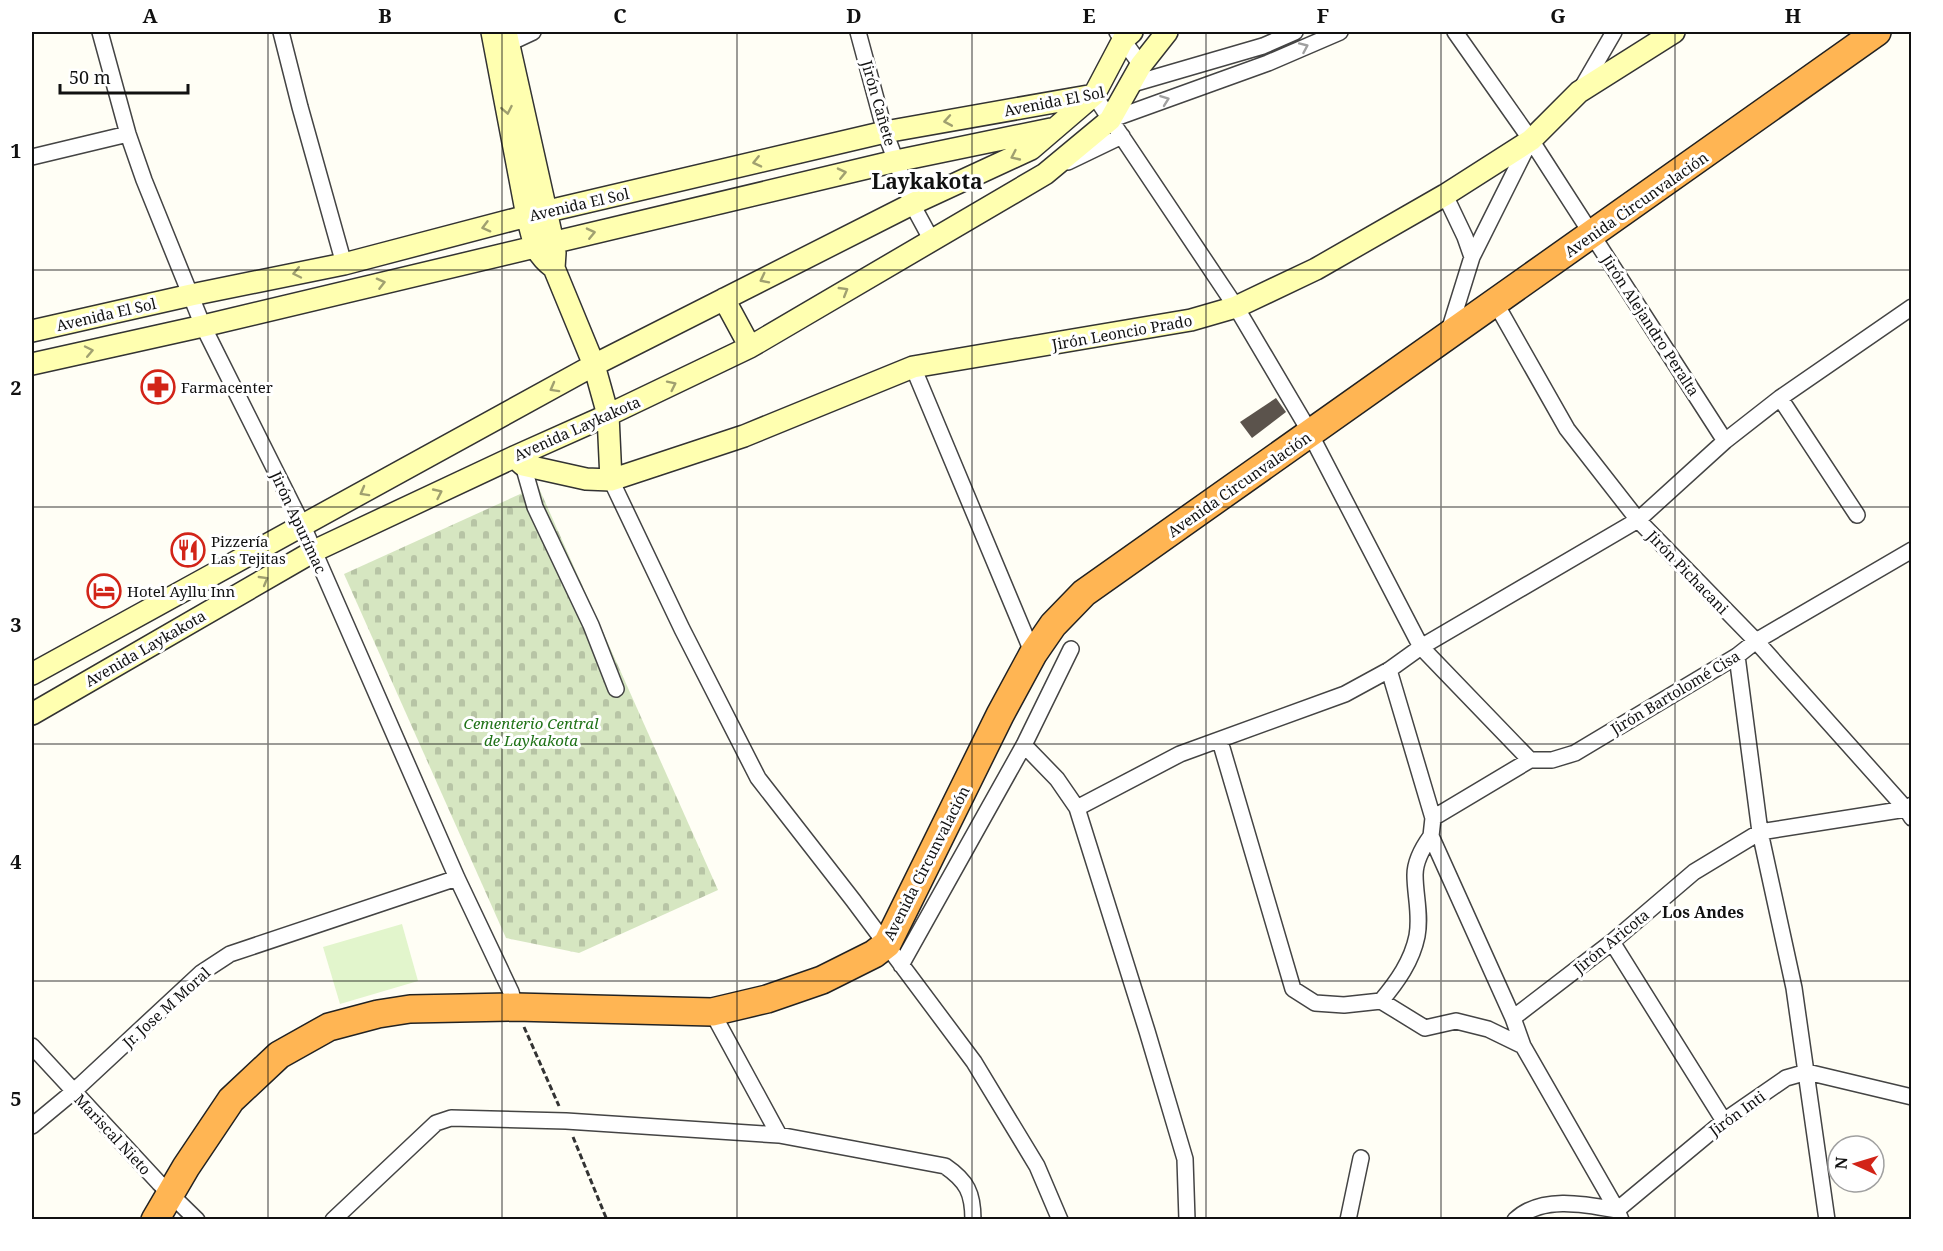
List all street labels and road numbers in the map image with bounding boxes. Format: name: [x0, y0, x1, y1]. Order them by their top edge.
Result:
street label: Jirón Cañete: [857, 57, 901, 148]
street label: Avenida El Sol: [1002, 81, 1106, 121]
street label: Avenida Circunvalación: [1560, 147, 1712, 261]
street label: Avenida El Sol: [527, 183, 631, 225]
street label: Jirón Alejandro Peralta: [1597, 250, 1704, 400]
street label: Avenida El Sol: [54, 293, 158, 335]
street label: Jirón Leoncio Prado: [1049, 310, 1194, 354]
street label: Avenida Laykakota: [511, 391, 643, 465]
street label: Avenida Circunvalación: [1163, 427, 1315, 541]
street label: Jirón Apurímac: [266, 467, 331, 576]
street label: Jirón Pichacani: [1642, 525, 1733, 618]
street label: Avenida Laykakota: [81, 605, 209, 691]
street label: Jirón Bartolomé Cisa: [1606, 645, 1743, 739]
street label: Avenida Circunvalación: [878, 782, 974, 944]
street label: Jirón Aricota: [1568, 904, 1653, 978]
street label: Jr. Jose M Moral: [117, 962, 214, 1052]
street label: Jirón Inti: [1704, 1086, 1769, 1141]
street label: Mariscal Nieto: [70, 1089, 156, 1179]

